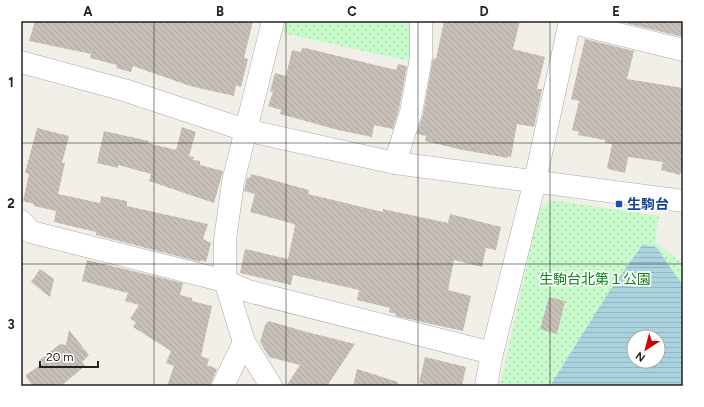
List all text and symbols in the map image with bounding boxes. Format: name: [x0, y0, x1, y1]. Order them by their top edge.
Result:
text: A: [83, 4, 93, 19]
text: B: [216, 4, 224, 19]
text: C: [347, 4, 357, 19]
text: D: [479, 4, 489, 19]
text: E: [612, 4, 620, 19]
text: 1: [8, 75, 14, 90]
text: 2: [7, 196, 15, 211]
place label: 生駒台: [627, 196, 669, 213]
marker: 生駒台: [614, 199, 624, 209]
park label: 生駒台北第１公園: [539, 271, 651, 288]
text: 3: [7, 317, 15, 332]
north arrow: [626, 329, 666, 369]
scale bar: [40, 343, 98, 369]
text: N: [633, 349, 648, 364]
text: 20 m: [46, 350, 74, 364]

